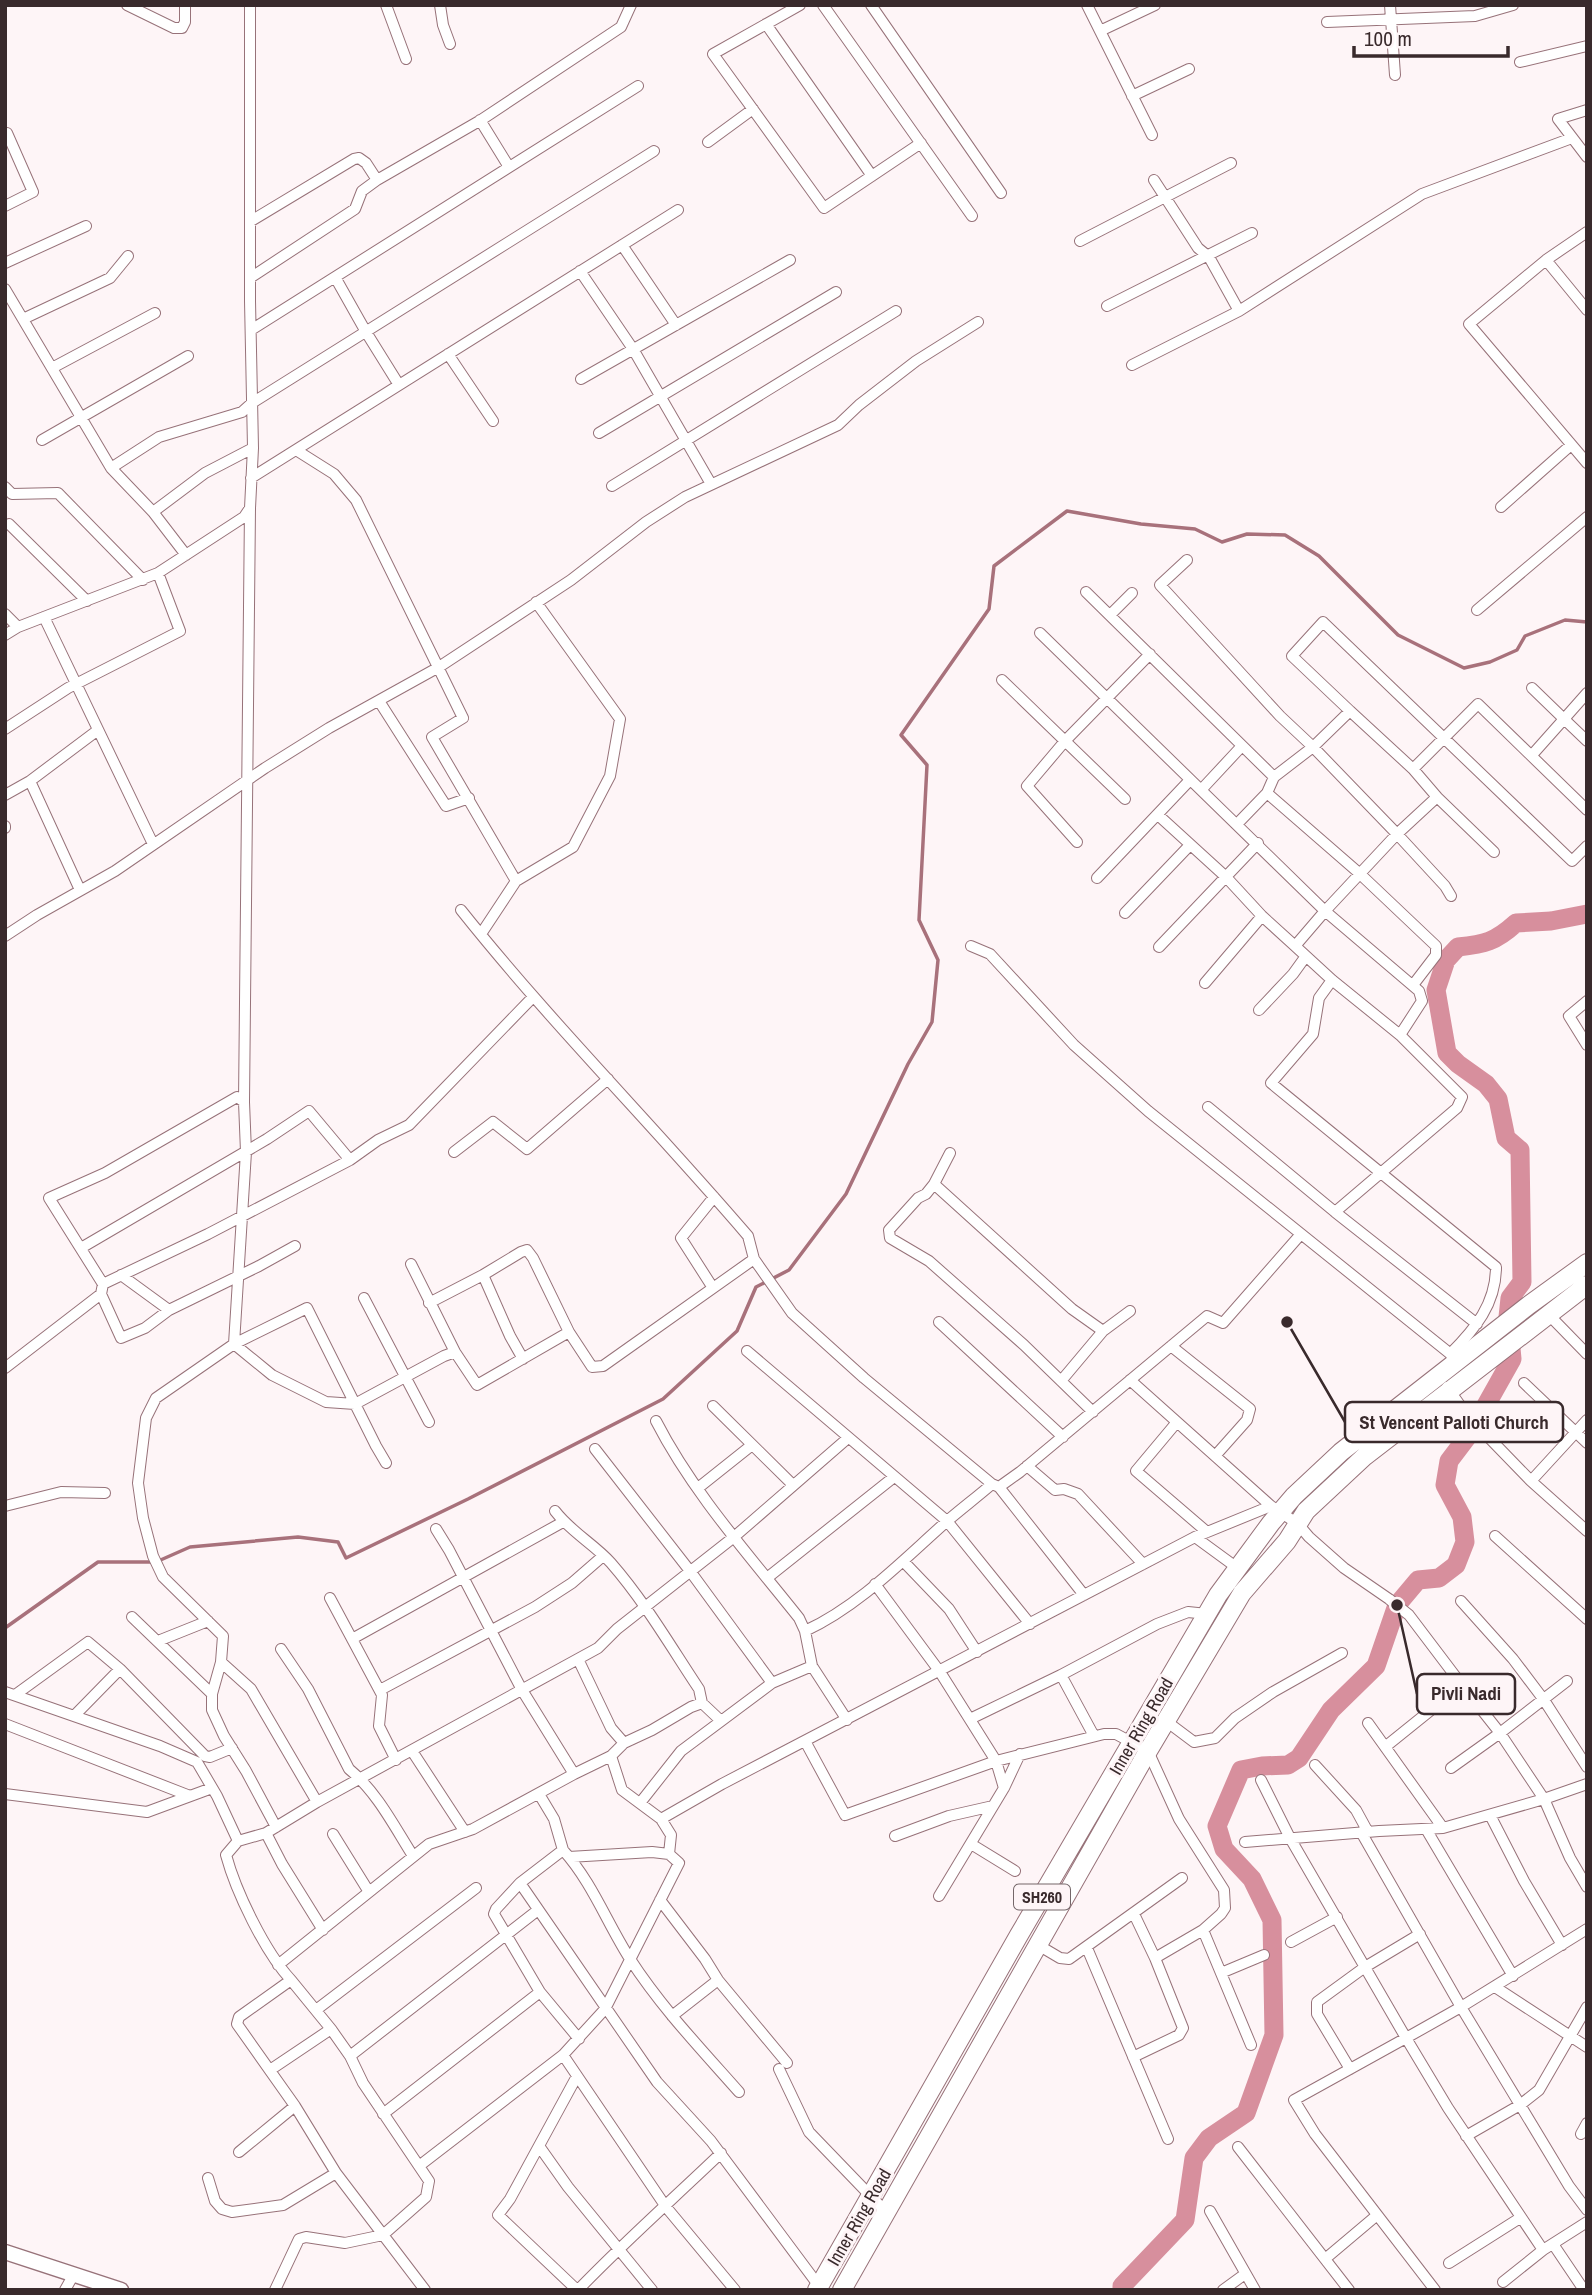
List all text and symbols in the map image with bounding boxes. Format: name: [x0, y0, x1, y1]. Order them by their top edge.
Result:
scale bar: [1354, 14, 1508, 58]
text: 100 m: [1364, 24, 1412, 53]
callout: St Vencent Palloti Church: [1345, 1402, 1563, 1442]
text: St Vencent Palloti Church: [1359, 1409, 1549, 1435]
street label: Inner Ring Road: [1103, 1673, 1179, 1779]
callout: Pivli Nadi: [1417, 1674, 1515, 1714]
text: Pivli Nadi: [1431, 1680, 1501, 1706]
road number: SH260: [1014, 1884, 1070, 1910]
street label: Inner Ring Road: [821, 2164, 897, 2270]

